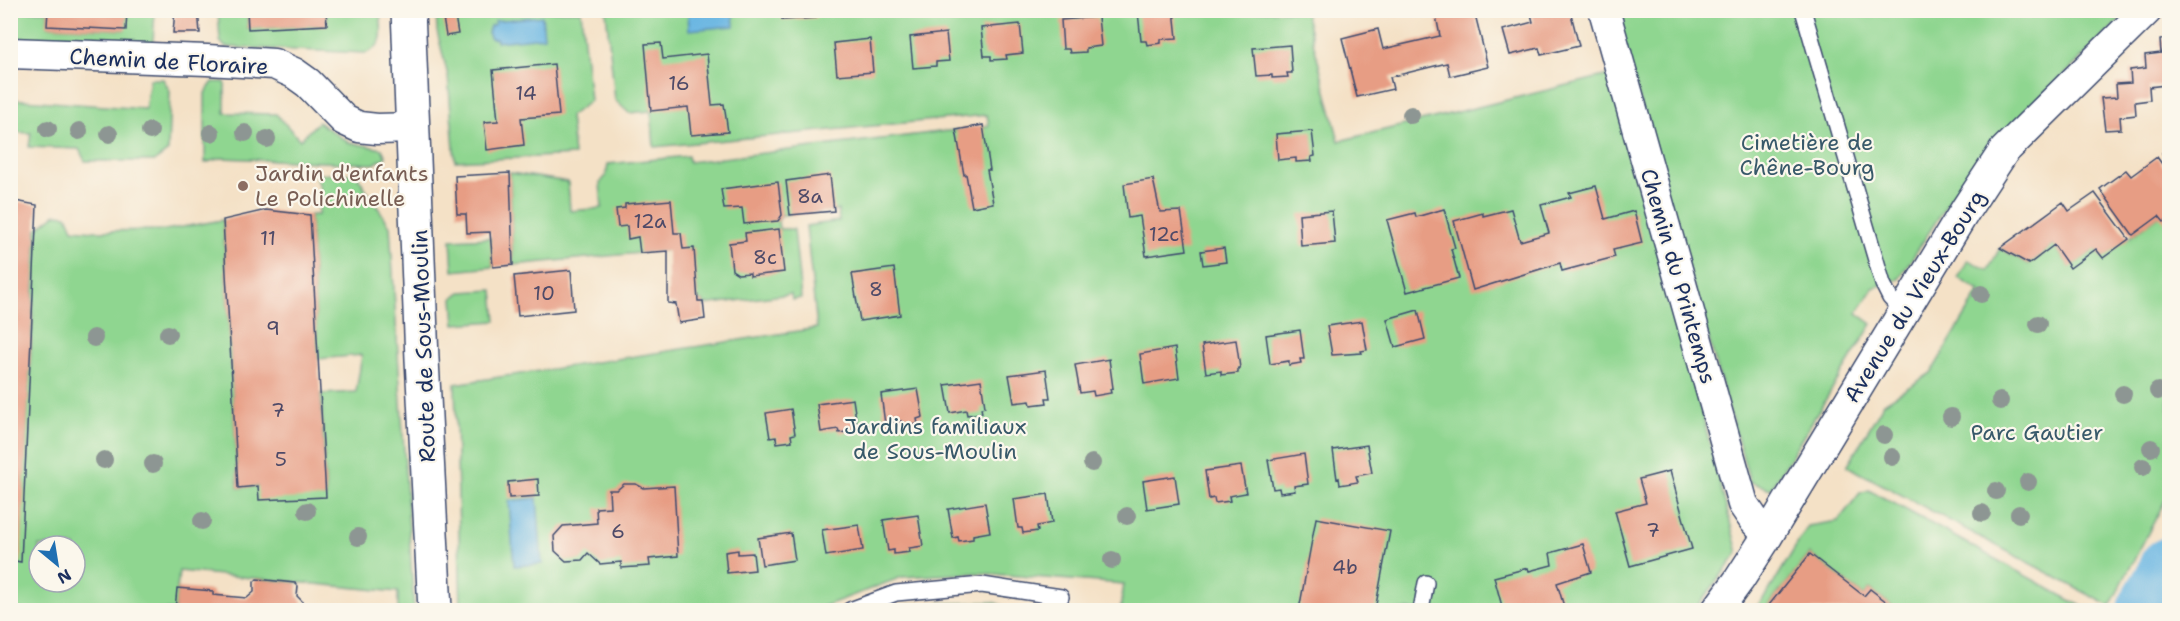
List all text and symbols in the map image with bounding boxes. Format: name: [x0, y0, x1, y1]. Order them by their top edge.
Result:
street label: Chemin de Floraire: [69, 42, 269, 81]
house number: 16: [668, 70, 690, 96]
house number: 14: [515, 80, 537, 106]
park label: Cimetière de Chêne-Bourg: [1740, 128, 1874, 182]
place label: Jardin d'enfants Le Polichinelle: [255, 159, 429, 213]
street label: Chemin du Printemps: [1634, 165, 1723, 387]
marker: Jardin d'enfants Le Polichinelle: [236, 179, 250, 193]
house number: 8a: [797, 183, 823, 209]
street label: Avenue du Vieux-Bourg: [1837, 184, 1992, 408]
house number: 12a: [633, 208, 667, 234]
house number: 12c: [1149, 221, 1179, 247]
house number: 11: [260, 225, 276, 251]
street label: Route de Sous-Moulin: [405, 229, 442, 463]
house number: 8c: [753, 244, 777, 270]
house number: 8: [869, 276, 883, 302]
house number: 10: [533, 280, 555, 306]
house number: 9: [266, 315, 280, 341]
house number: 7: [271, 397, 285, 423]
park label: Jardins familiaux de Sous-Moulin: [844, 412, 1026, 466]
park label: Parc Gautier: [1971, 418, 2103, 447]
house number: 5: [275, 446, 287, 472]
house number: 7: [1646, 517, 1660, 543]
house number: 6: [611, 518, 625, 544]
north arrow: [27, 534, 87, 594]
house number: 4b: [1332, 554, 1358, 580]
text: N: [54, 564, 75, 589]

